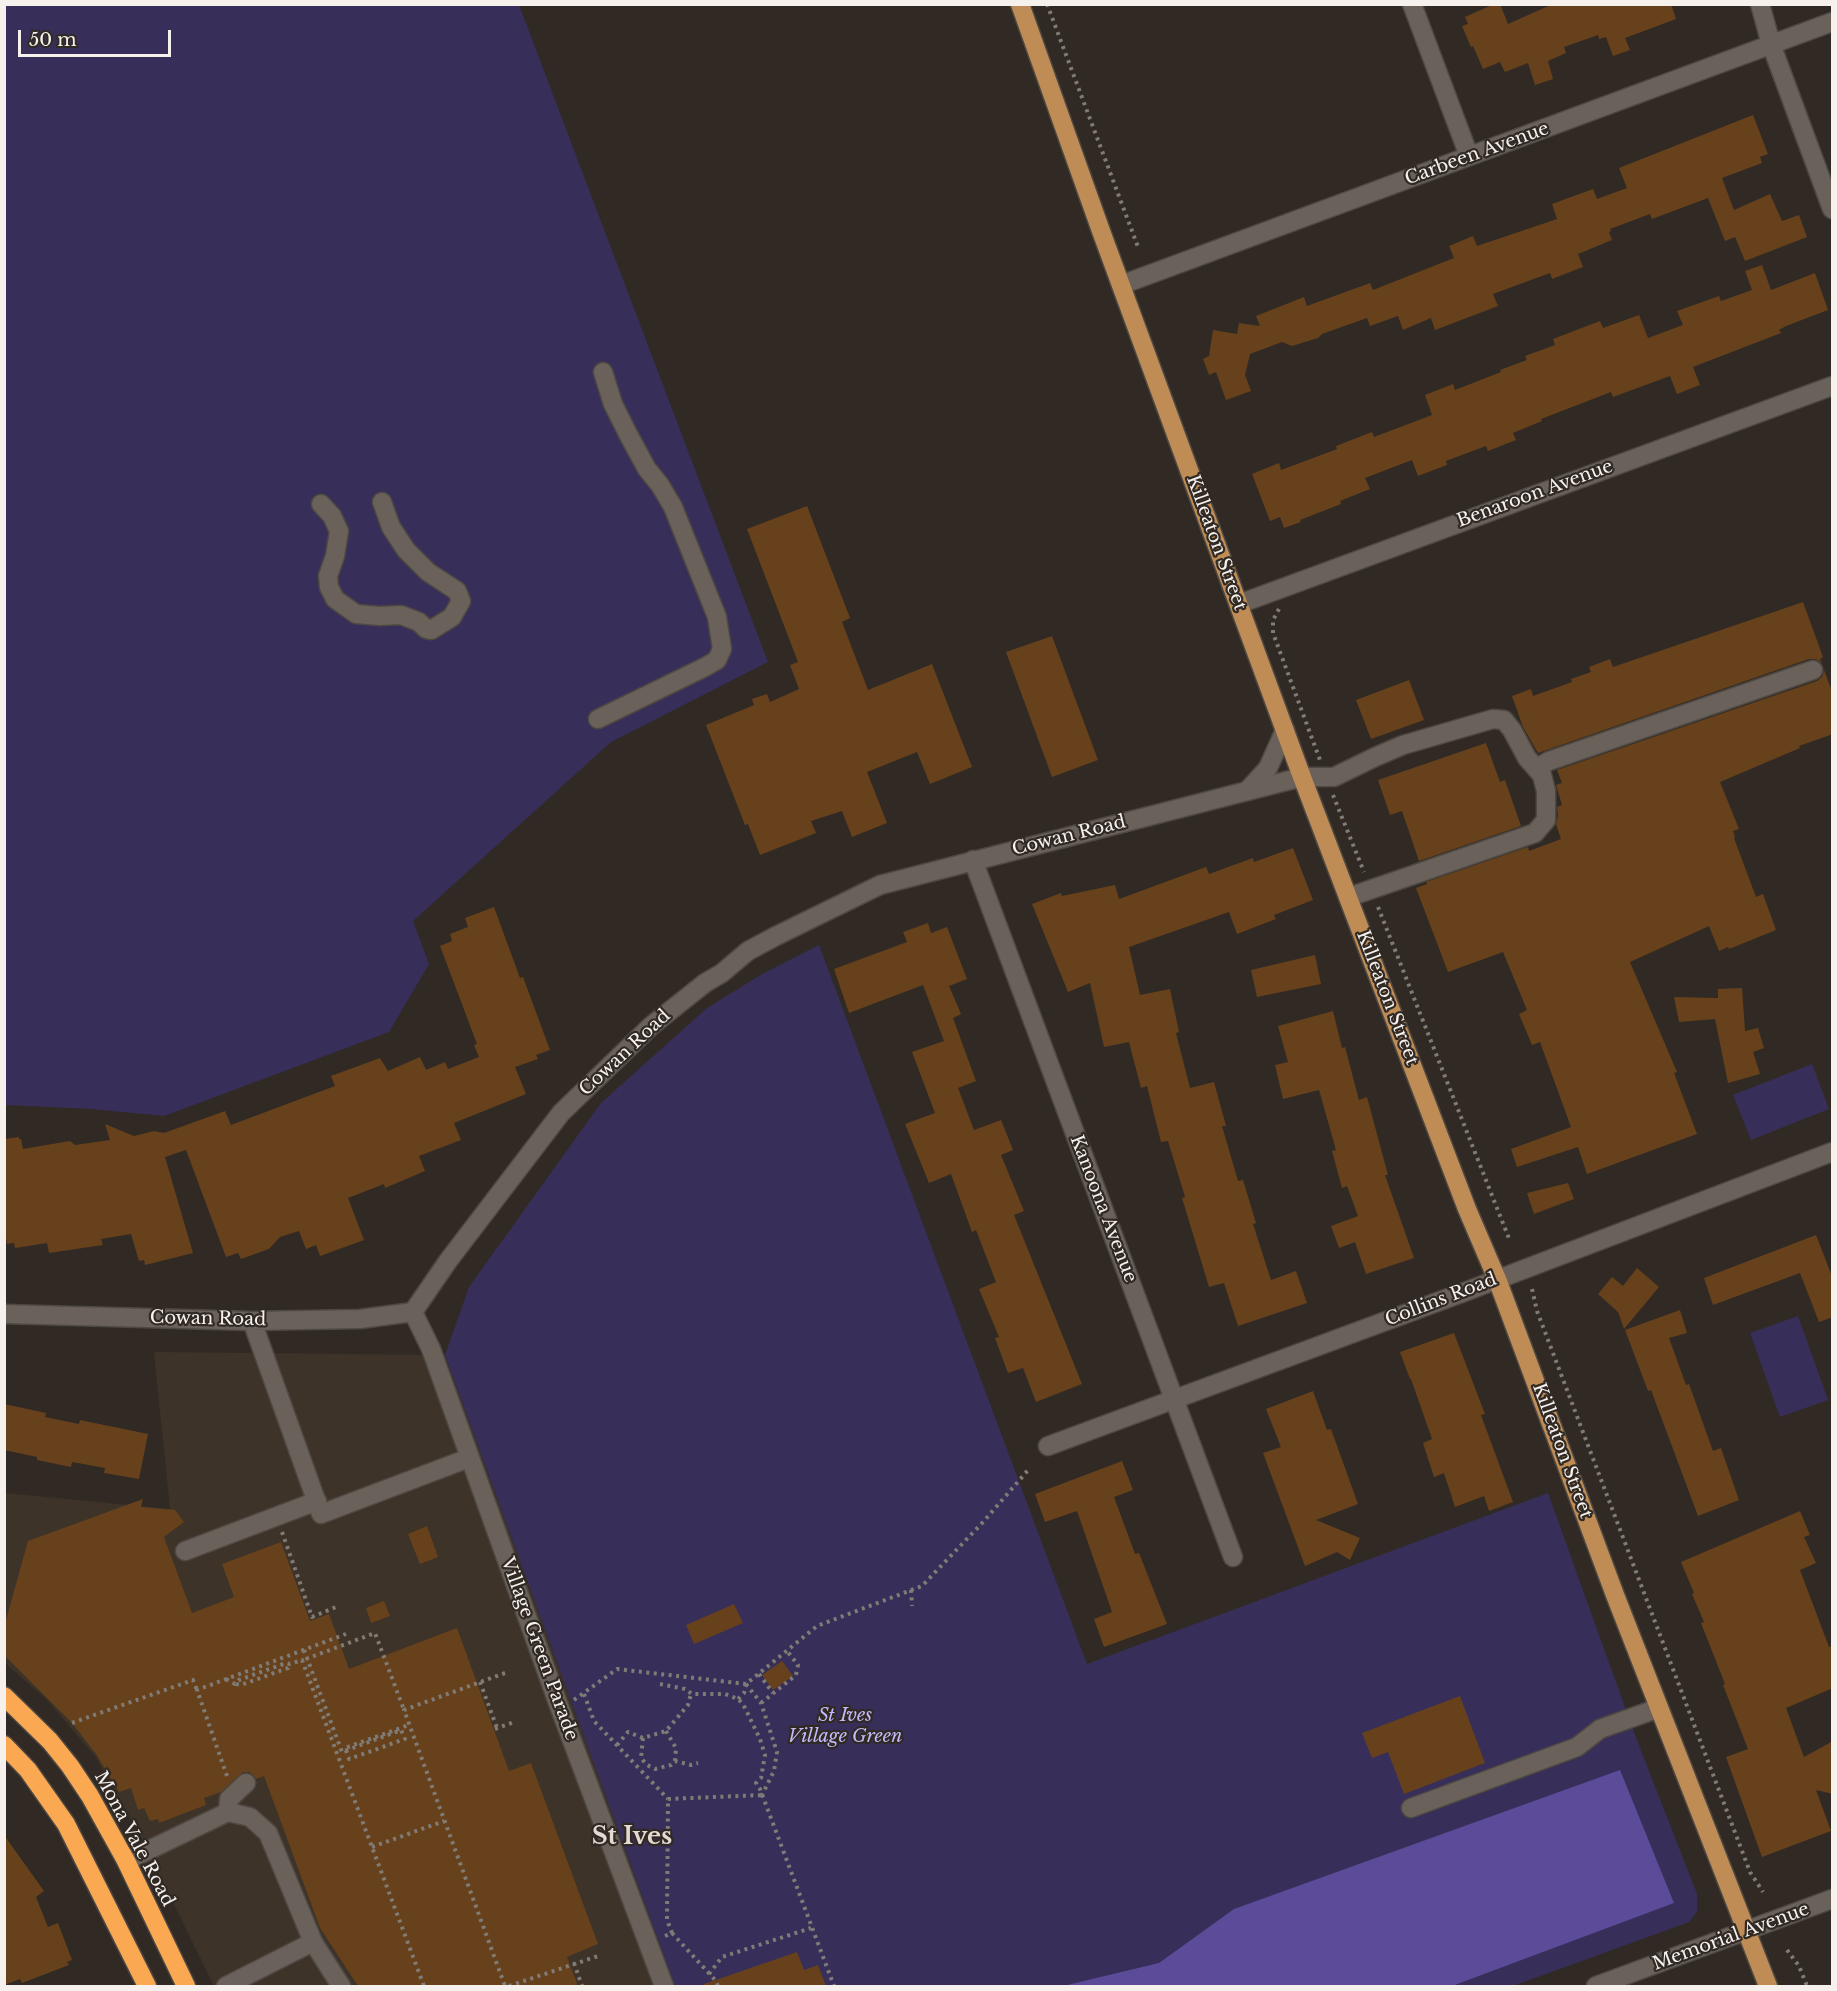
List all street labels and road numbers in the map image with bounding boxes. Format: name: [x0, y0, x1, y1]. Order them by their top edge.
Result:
street label: Carbeen Avenue: [1402, 118, 1552, 190]
street label: Benaroon Avenue: [1454, 456, 1616, 532]
street label: Killeaton Street: [1181, 472, 1251, 614]
street label: Cowan Road: [1010, 811, 1128, 861]
street label: Killeaton Street: [1351, 928, 1423, 1068]
street label: Cowan Road: [575, 1005, 675, 1101]
street label: Kanoona Avenue: [1065, 1132, 1141, 1286]
street label: Collins Road: [1382, 1269, 1500, 1331]
street label: Cowan Road: [150, 1307, 266, 1331]
street label: Killeaton Street: [1527, 1380, 1597, 1522]
street label: Village Green Parade: [496, 1554, 582, 1744]
street label: Mona Vale Road: [89, 1768, 179, 1910]
street label: Memorial Avenue: [1650, 1899, 1812, 1975]

